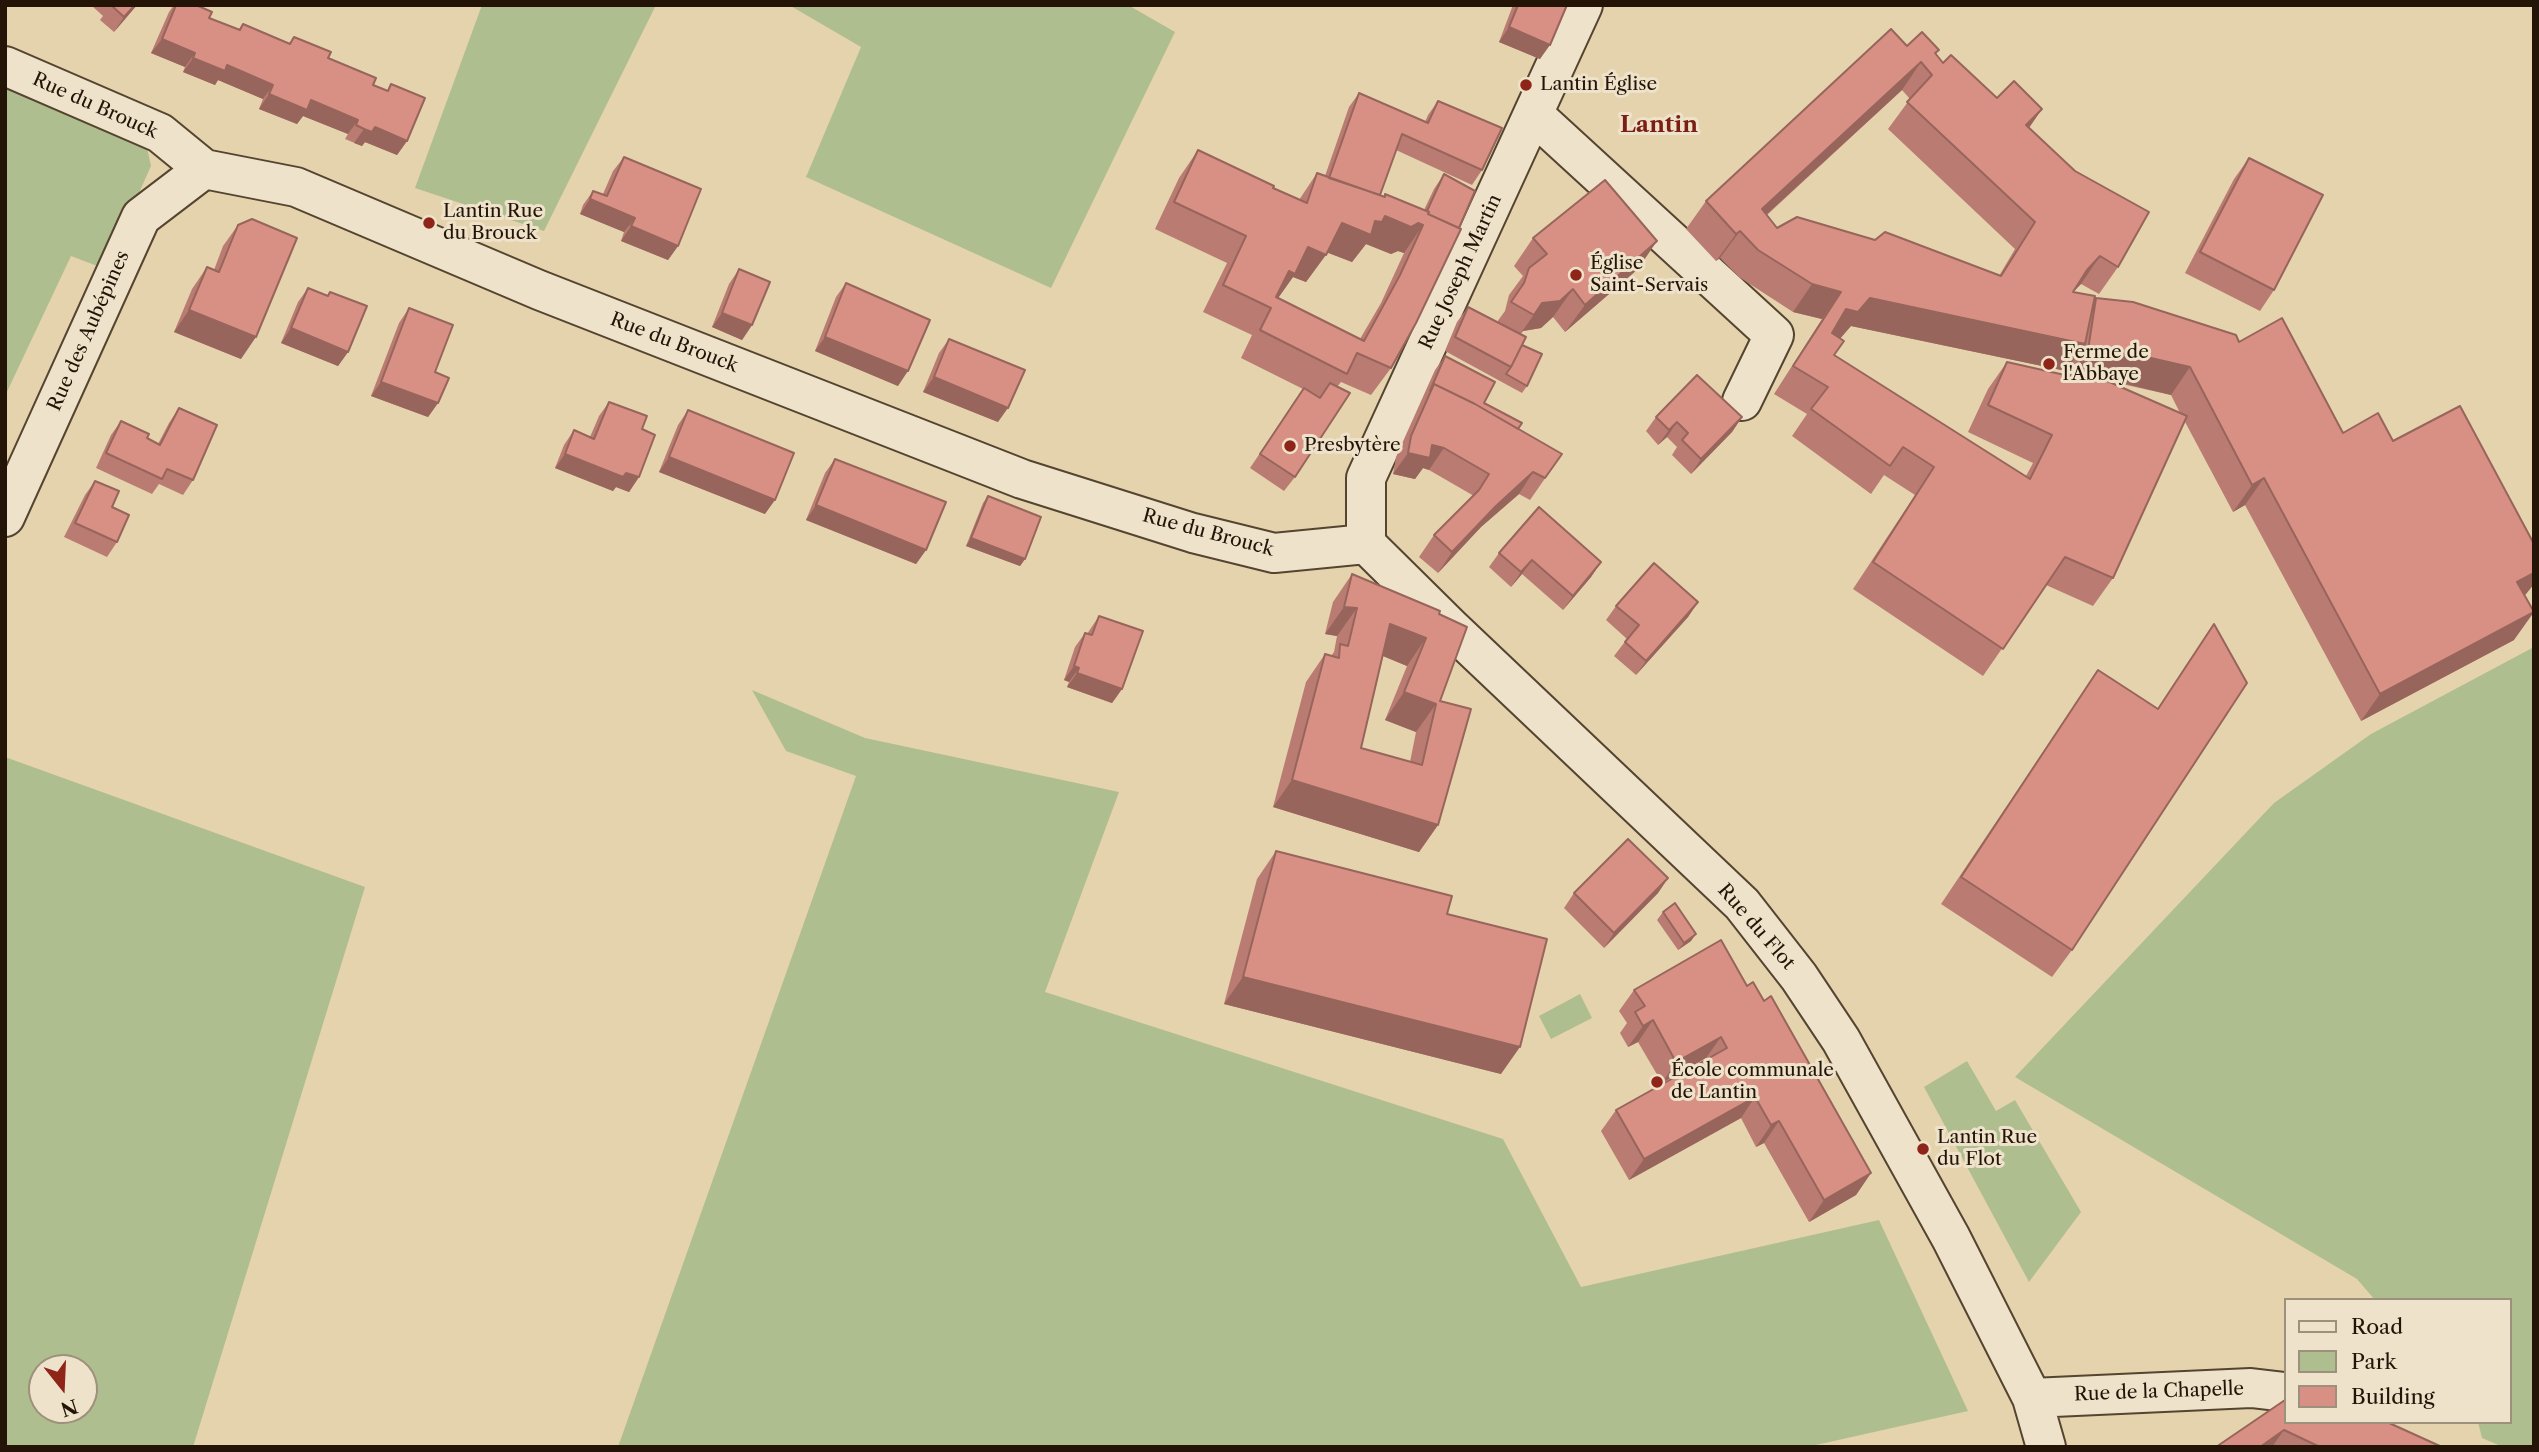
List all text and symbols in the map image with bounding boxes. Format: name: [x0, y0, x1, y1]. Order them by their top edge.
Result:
street label: Rue du Brouck: [29, 68, 161, 144]
place label: Lantin Église: [1540, 74, 1657, 96]
marker: Lantin Église: [1518, 77, 1534, 93]
district label: Lantin: [1620, 111, 1698, 139]
street label: Rue Joseph Martin: [1415, 191, 1507, 353]
place label: Lantin Rue du Brouck: [443, 201, 543, 245]
marker: Lantin Rue du Brouck: [421, 215, 437, 231]
street label: Rue des Aubépines: [43, 247, 135, 415]
place label: Église Saint-Servais: [1590, 253, 1708, 297]
marker: Église Saint-Servais: [1568, 267, 1584, 283]
street label: Rue du Brouck: [607, 308, 741, 378]
place label: Ferme de l'Abbaye: [2063, 342, 2149, 386]
marker: Ferme de l'Abbaye: [2041, 356, 2057, 372]
place label: Presbytère: [1304, 435, 1401, 457]
marker: Presbytère: [1282, 438, 1298, 454]
street label: Rue du Brouck: [1140, 505, 1276, 561]
street label: Rue du Flot: [1713, 880, 1799, 974]
place label: École communale de Lantin: [1671, 1060, 1834, 1104]
marker: École communale de Lantin: [1649, 1074, 1665, 1090]
place label: Lantin Rue du Flot: [1937, 1127, 2037, 1171]
marker: Lantin Rue du Flot: [1915, 1141, 1931, 1157]
legend: [2284, 1298, 2511, 1424]
text: Road: [2351, 1314, 2403, 1339]
text: Park: [2351, 1349, 2397, 1374]
north arrow: [28, 1354, 98, 1424]
street label: Rue de la Chapelle: [2074, 1378, 2244, 1406]
text: Building: [2351, 1384, 2435, 1409]
text: N: [58, 1394, 80, 1421]

